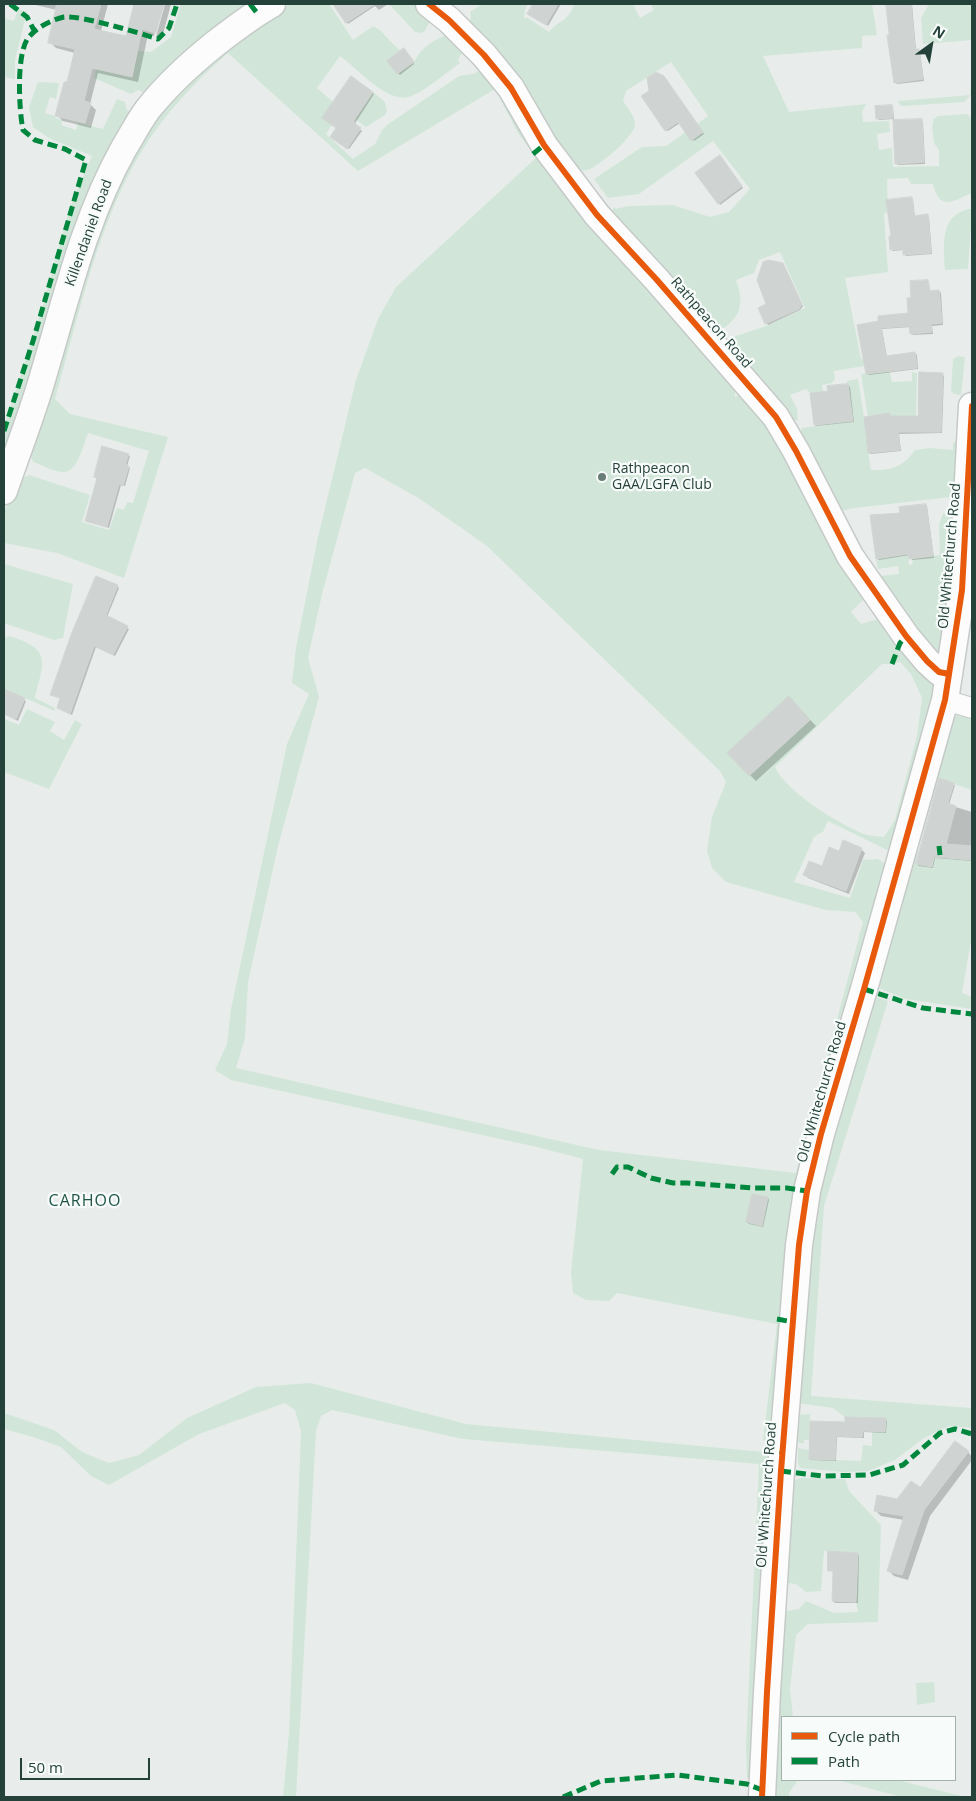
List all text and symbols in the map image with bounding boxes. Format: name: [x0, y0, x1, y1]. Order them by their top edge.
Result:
north arrow: [906, 20, 956, 70]
text: N: [929, 21, 949, 43]
street label: Killendaniel Road: [62, 177, 116, 289]
street label: Rathpeacon Road: [667, 274, 755, 372]
place label: Rathpeacon GAA/LGFA Club: [612, 461, 712, 494]
marker: Rathpeacon GAA/LGFA Club: [596, 471, 608, 483]
street label: Old Whitechurch Road: [935, 482, 965, 630]
street label: Old Whitechurch Road: [794, 1019, 850, 1165]
district label: CARHOO: [48, 1191, 122, 1211]
street label: Old Whitechurch Road: [754, 1421, 780, 1569]
legend: [781, 1716, 956, 1781]
text: Cycle path: [828, 1726, 900, 1746]
scale bar: [22, 1748, 152, 1780]
text: Path: [828, 1751, 860, 1771]
text: 50 m: [28, 1757, 63, 1777]

